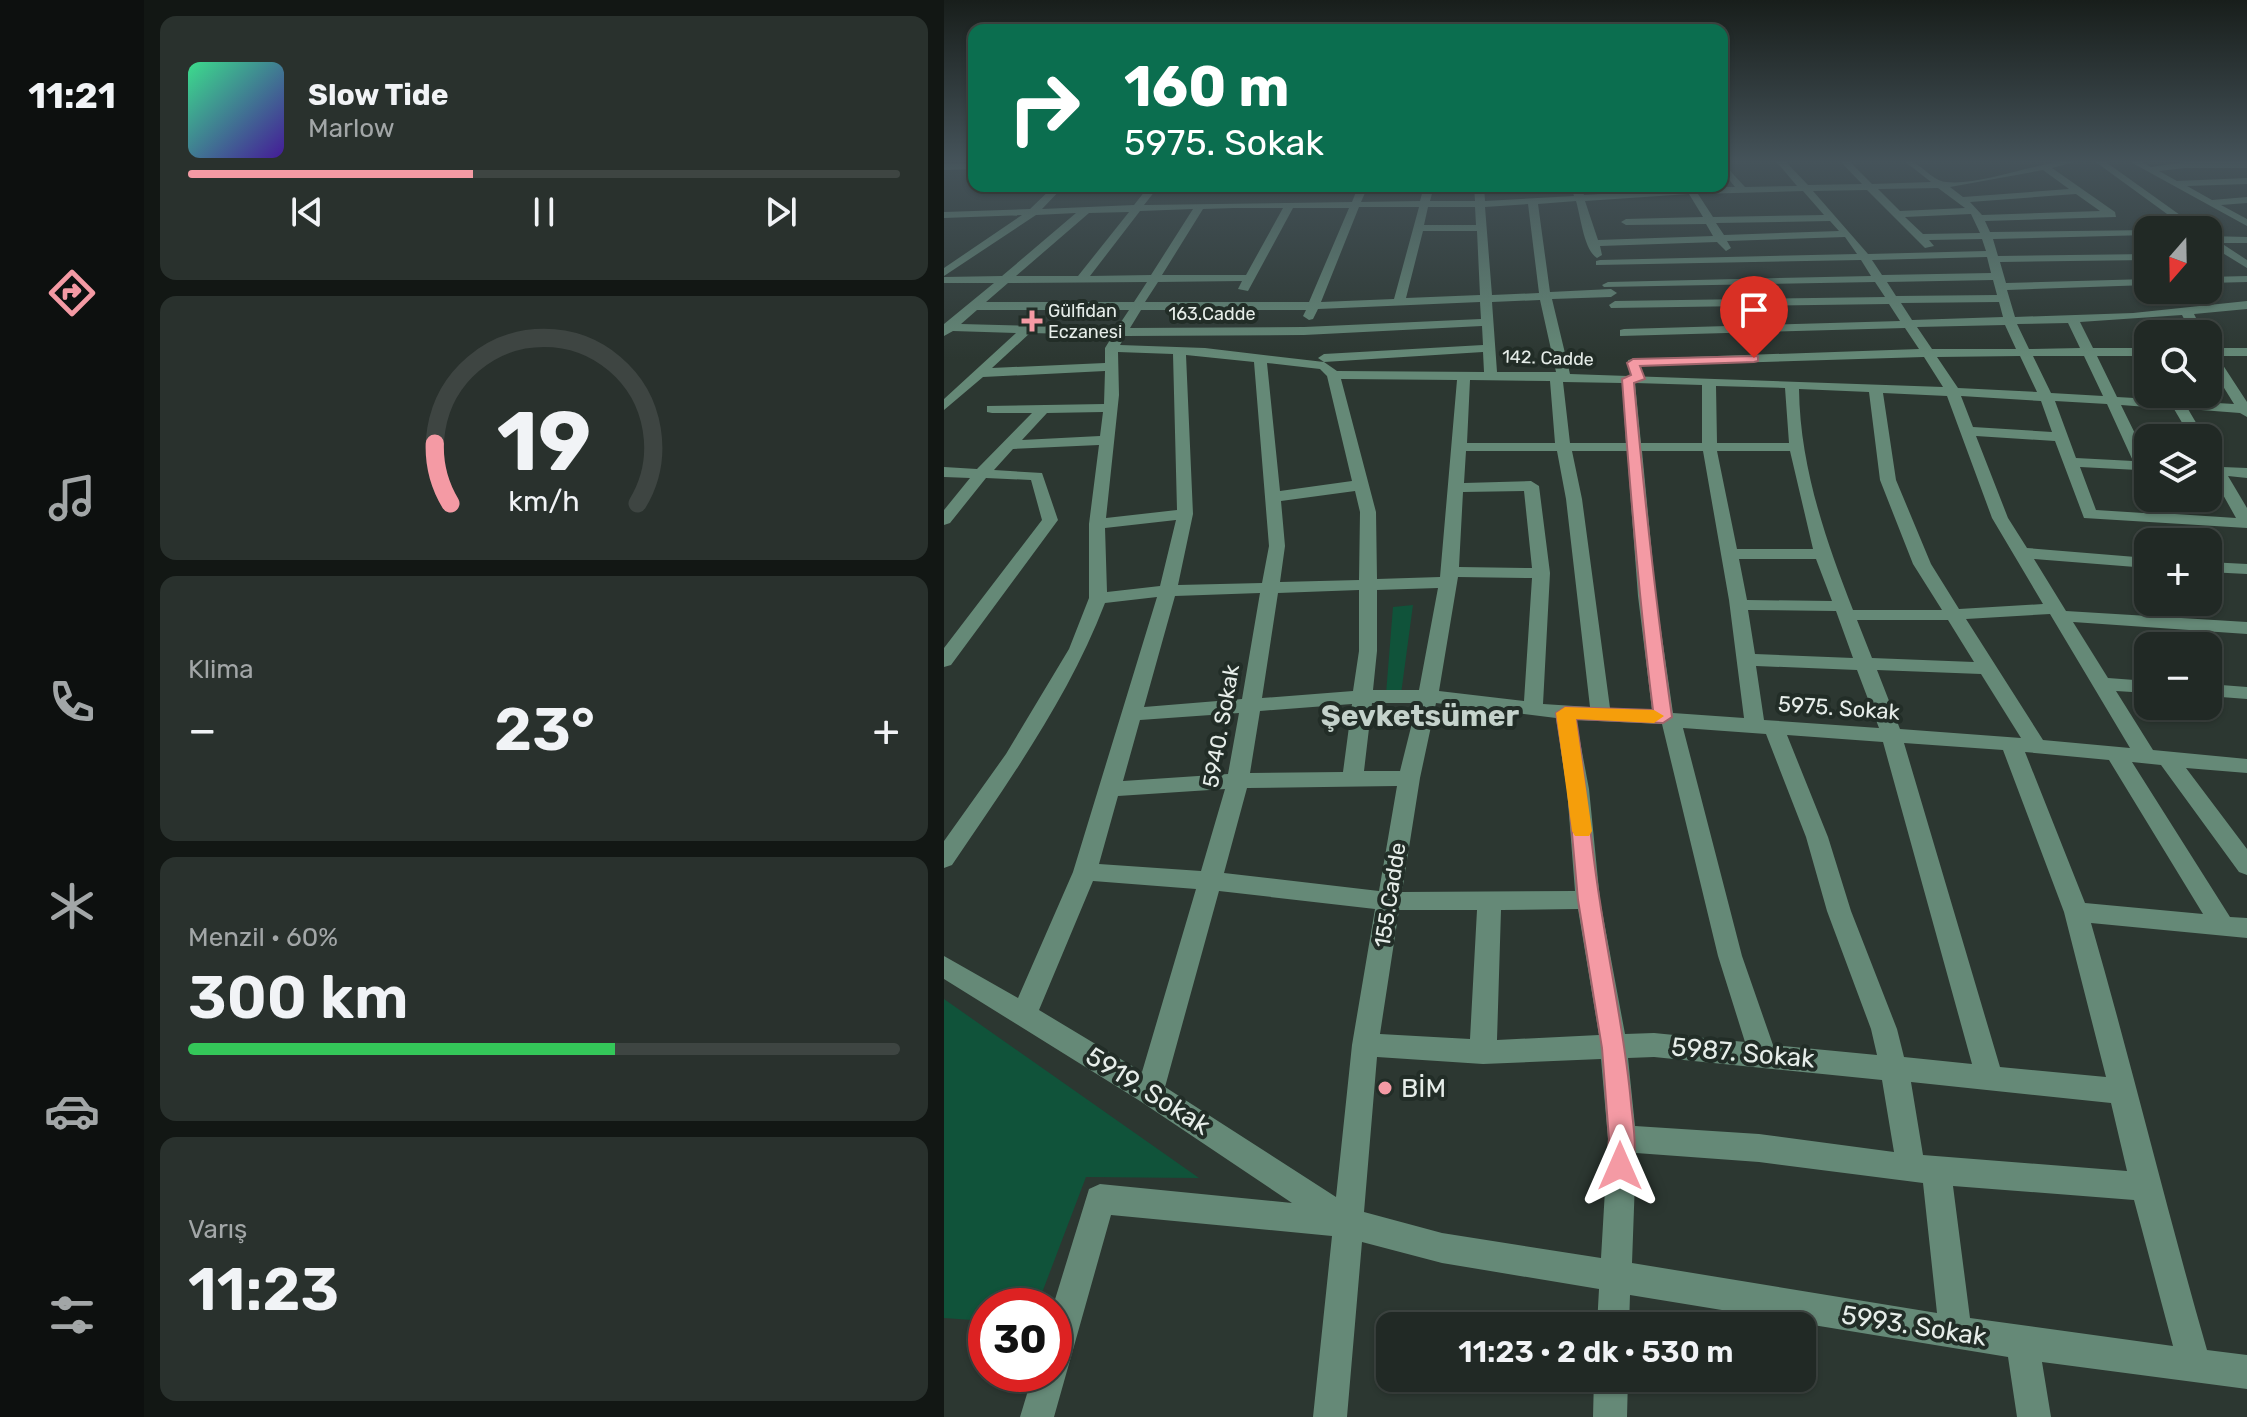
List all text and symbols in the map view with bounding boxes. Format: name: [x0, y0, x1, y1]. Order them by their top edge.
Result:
text: 160 m: [1124, 54, 1290, 120]
icon: right: [992, 56, 1096, 160]
text: 11:21: [28, 74, 116, 117]
text: Slow Tide: [308, 77, 448, 113]
text: Marlow: [308, 113, 395, 144]
text: 5975. Sokak: [1124, 121, 1324, 164]
icon: previous: [285, 190, 329, 234]
icon: pause: [522, 190, 566, 234]
icon: next: [759, 190, 803, 234]
north arrow: [2134, 216, 2222, 304]
map controls: [2134, 216, 2222, 720]
icon: directions: [44, 265, 100, 321]
pin: [1720, 276, 1788, 358]
icon: arrive: [1732, 288, 1776, 332]
place label: Gülfidan Eczanesi: [1048, 300, 1122, 343]
street label: 163.Cadde: [1168, 303, 1256, 325]
marker: Gülfidan Eczanesi: [1023, 312, 1041, 330]
button: search: [2134, 320, 2222, 408]
street label: 142. Cadde: [1502, 345, 1594, 371]
text: 19: [497, 392, 591, 491]
button: layers: [2134, 424, 2222, 512]
icon: music: [44, 470, 100, 526]
text: km/h: [508, 484, 580, 518]
button: +: [2134, 528, 2222, 616]
button: −: [2134, 632, 2222, 720]
text: Klima: [188, 654, 254, 685]
street label: 5940. Sokak: [1197, 661, 1245, 790]
icon: phone: [44, 674, 100, 730]
street label: 5975. Sokak: [1777, 690, 1902, 726]
text: 23°: [494, 694, 595, 765]
district label: Şevketsümer: [1321, 698, 1520, 734]
text: −: [188, 704, 217, 756]
text: +: [873, 704, 900, 756]
street label: 155.Cadde: [1368, 841, 1412, 949]
icon: climate: [44, 878, 100, 934]
text: Menzil · 60%: [188, 922, 338, 953]
text: 300 km: [188, 962, 409, 1033]
street label: 5987. Sokak: [1670, 1031, 1817, 1075]
street label: 5919. Sokak: [1080, 1041, 1216, 1142]
place label: BİM: [1401, 1073, 1446, 1104]
marker: BİM: [1376, 1079, 1394, 1097]
icon: car: [44, 1083, 100, 1139]
position arrow: [1578, 1124, 1662, 1208]
text: Varış: [188, 1214, 247, 1245]
text: 11:23: [188, 1254, 339, 1325]
icon: filters: [44, 1287, 100, 1343]
speed limit sign: 30: [968, 1288, 1072, 1392]
street label: 5993. Sokak: [1839, 1299, 1989, 1353]
text: 11:23 · 2 dk · 530 m: [1458, 1334, 1734, 1370]

